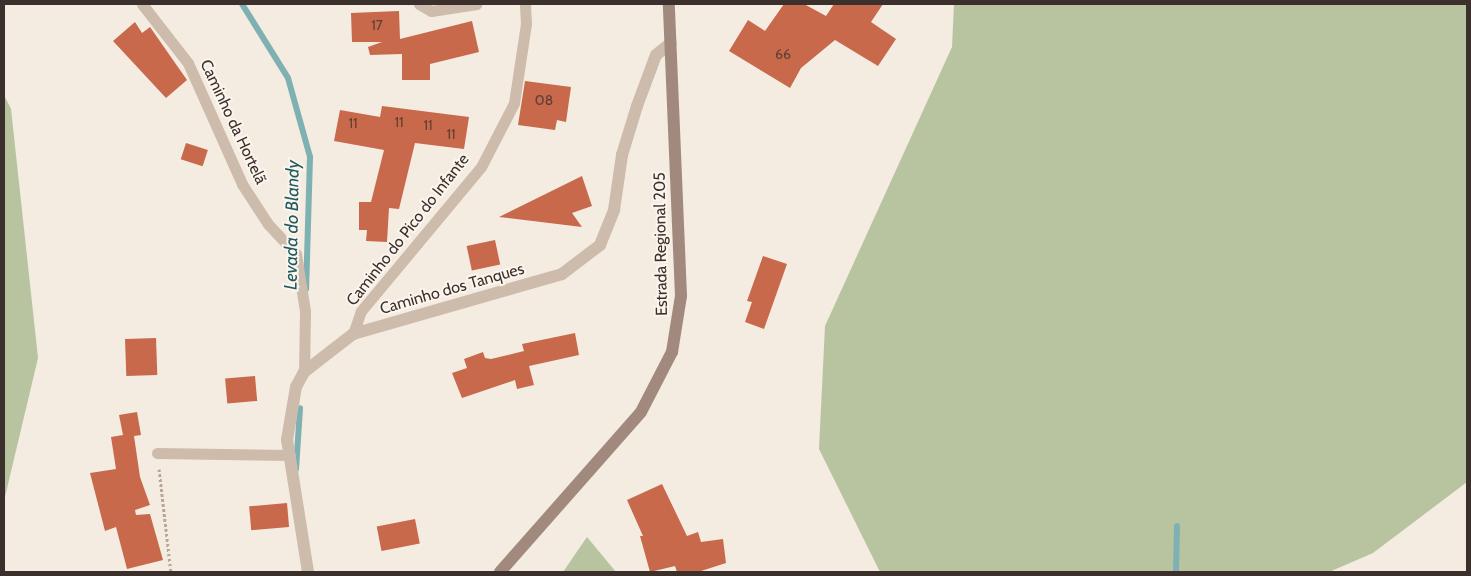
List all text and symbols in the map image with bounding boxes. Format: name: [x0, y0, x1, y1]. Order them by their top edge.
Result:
house number: 17: [371, 17, 383, 33]
house number: 66: [775, 46, 791, 62]
street label: Caminho da Hortelã: [196, 57, 270, 187]
house number: 08: [535, 92, 553, 108]
house number: 11: [394, 114, 404, 130]
house number: 11: [348, 115, 358, 131]
house number: 11: [423, 117, 433, 133]
house number: 11: [446, 126, 456, 142]
street label: Caminho do Pico do Infante: [343, 150, 473, 310]
water label: Levada do Blandy: [280, 160, 304, 290]
street label: Estrada Regional 205: [650, 172, 672, 316]
street label: Caminho dos Tanques: [378, 259, 526, 319]

